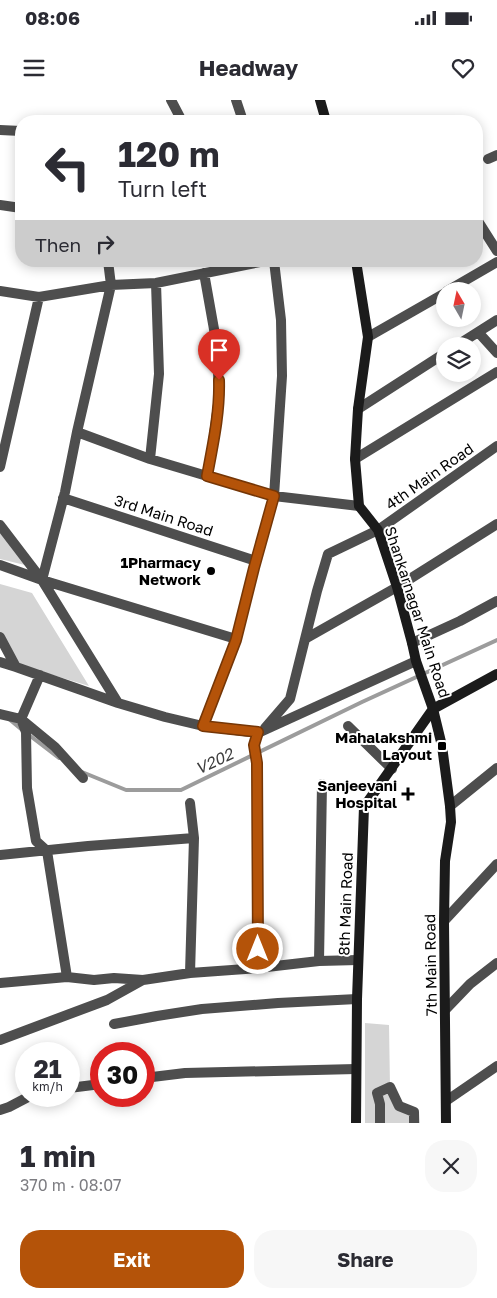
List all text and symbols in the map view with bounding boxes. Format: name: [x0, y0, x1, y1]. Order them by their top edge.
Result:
text: 08:06: [25, 6, 80, 29]
icon: menu: [20, 54, 48, 82]
text: Headway: [199, 54, 298, 81]
icon: heart: [449, 54, 477, 82]
text: 120 m: [118, 133, 220, 175]
icon: left: [35, 135, 100, 200]
text: Turn left: [118, 175, 207, 202]
icon: right: [91, 230, 119, 258]
text: Then: [35, 233, 81, 256]
north arrow: [436, 282, 481, 328]
map controls: [436, 282, 481, 382]
pin: [198, 329, 240, 380]
icon: arrive: [205, 336, 233, 364]
button: layers: [436, 337, 481, 382]
street label: 4th Main Road: [382, 439, 476, 513]
street label: 3rd Main Road: [112, 491, 216, 539]
street label: Shankarnagar Main Road: [382, 524, 454, 700]
place label: 1Pharmacy Network: [120, 553, 201, 588]
marker: 1Pharmacy Network: [205, 565, 217, 577]
place label: Mahalakshmi Layout: [335, 728, 432, 763]
marker: Mahalakshmi Layout: [436, 740, 448, 752]
water label: V202: [192, 743, 238, 778]
place label: Sanjeevani Hospital: [317, 776, 397, 811]
marker: Sanjeevani Hospital: [401, 787, 415, 801]
street label: 8th Main Road: [334, 852, 356, 956]
street label: 7th Main Road: [420, 914, 440, 1016]
position arrow: [231, 922, 283, 974]
speed limit sign: 30: [90, 1042, 155, 1107]
text: 21: [33, 1053, 62, 1084]
text: km/h: [32, 1079, 63, 1094]
text: 1 min: [20, 1138, 96, 1174]
button: close: [425, 1140, 477, 1192]
text: 370 m · 08:07: [20, 1175, 122, 1195]
button: Exit: [20, 1230, 244, 1288]
button: Share: [254, 1230, 477, 1288]

